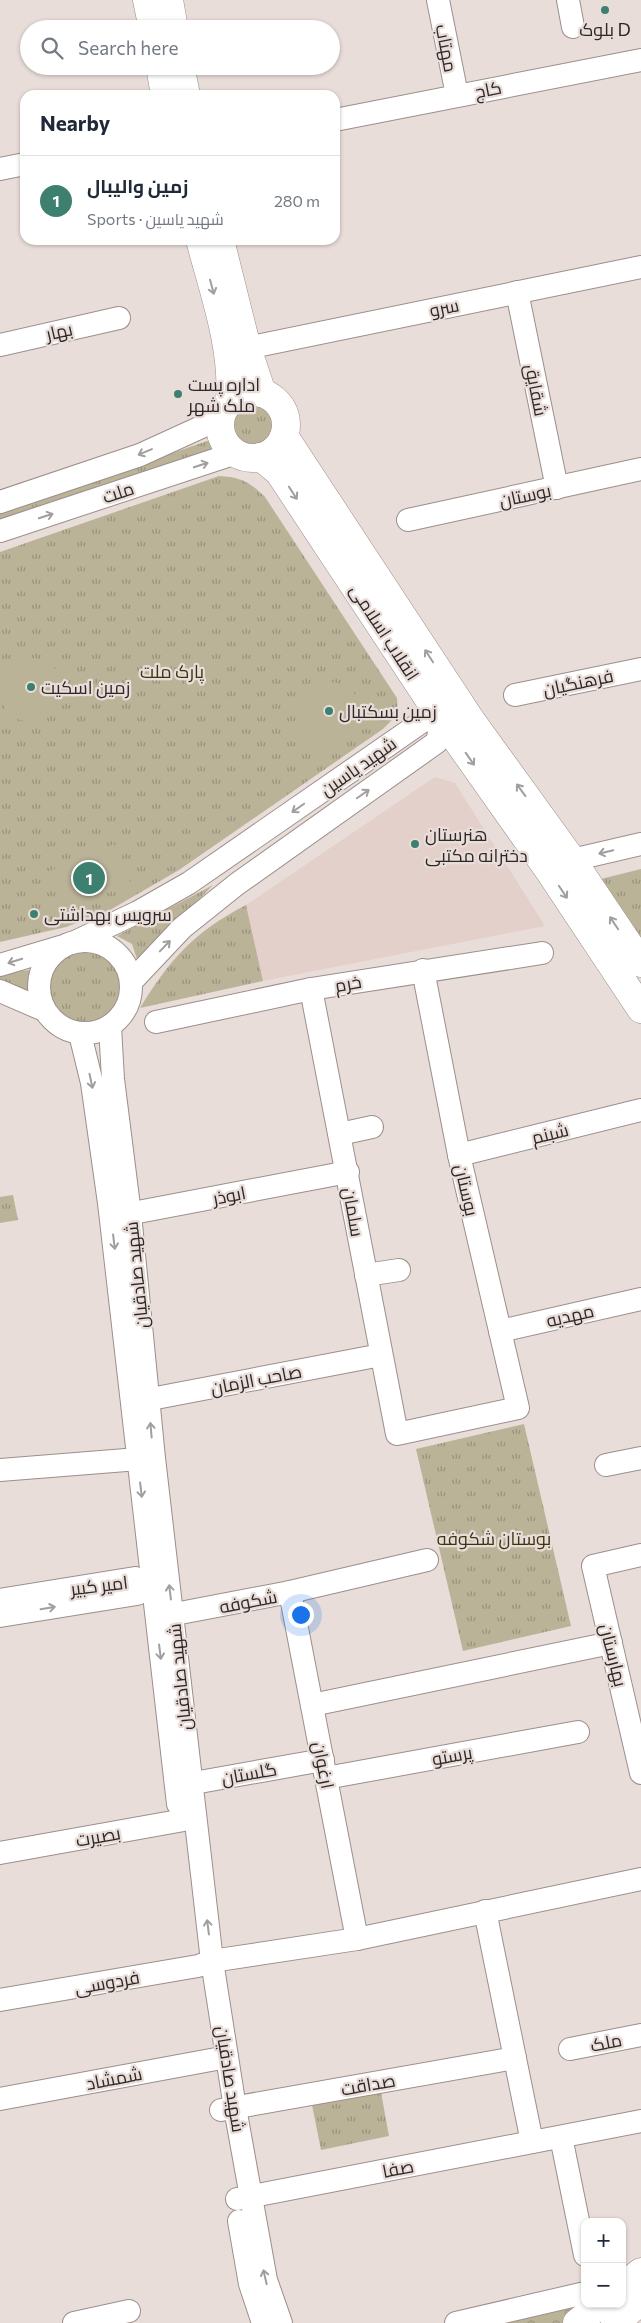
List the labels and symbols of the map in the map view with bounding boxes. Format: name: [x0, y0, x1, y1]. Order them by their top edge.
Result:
marker: بلوک D: [599, 4, 611, 16]
place label: بلوک D: [579, 18, 631, 41]
street label: مهتاب: [431, 22, 462, 74]
street label: کاج: [473, 76, 504, 104]
one-way arrow: [208, 279, 218, 295]
street label: سرو: [427, 293, 461, 322]
street label: بهار: [43, 317, 75, 346]
street label: شقایق: [519, 362, 553, 418]
place label: اداره پست ملک شهر: [187, 373, 260, 417]
marker: اداره پست ملک شهر: [172, 388, 184, 400]
one-way arrow: [138, 448, 153, 458]
one-way arrow: [192, 460, 208, 469]
street label: ملت: [99, 477, 137, 507]
street label: بوستان: [497, 479, 553, 512]
one-way arrow: [287, 486, 298, 500]
one-way arrow: [38, 511, 54, 520]
street label: انقلاب اسلامی: [345, 580, 424, 685]
one-way arrow: [424, 649, 434, 663]
park label: پارک ملت: [140, 660, 204, 684]
street label: فرهنگیان: [541, 664, 615, 701]
place label: زمین اسکیت: [41, 676, 130, 699]
marker: زمین اسکیت: [25, 681, 37, 693]
place label: زمین بسکتبال: [339, 700, 437, 723]
marker: زمین بسکتبال: [323, 705, 335, 717]
street label: شهید یاسین: [316, 732, 401, 801]
one-way arrow: [465, 752, 475, 766]
one-way arrow: [516, 783, 526, 797]
one-way arrow: [356, 789, 369, 800]
one-way arrow: [291, 803, 305, 813]
place label: هنرستان دخترانه مکتبی: [425, 823, 528, 867]
marker: هنرستان دخترانه مکتبی: [409, 838, 421, 850]
one-way arrow: [599, 848, 615, 857]
pin: 1: [73, 859, 105, 897]
one-way arrow: [558, 885, 569, 899]
place label: سرویس بهداشتی: [44, 903, 172, 926]
marker: سرویس بهداشتی: [28, 908, 40, 920]
one-way arrow: [609, 916, 619, 930]
one-way arrow: [159, 940, 171, 953]
one-way arrow: [7, 956, 23, 966]
street label: خرم: [333, 970, 363, 998]
one-way arrow: [87, 1073, 96, 1089]
street label: شبنم: [529, 1118, 571, 1150]
street label: بوستان: [449, 1162, 484, 1218]
street label: ابوذر: [209, 1181, 248, 1210]
street label: سلمان: [338, 1186, 369, 1239]
street label: شهید صادقیان: [119, 1220, 154, 1330]
one-way arrow: [109, 1234, 119, 1250]
street label: مهدیه: [544, 1299, 596, 1332]
street label: صاحب الزمان: [209, 1359, 304, 1400]
one-way arrow: [146, 1422, 156, 1438]
one-way arrow: [136, 1482, 146, 1498]
park label: بوستان شکوفه: [437, 1527, 551, 1550]
street label: امیر کبیر: [68, 1571, 129, 1601]
one-way arrow: [165, 1584, 175, 1600]
street label: شکوفه: [217, 1585, 279, 1618]
your location: [288, 1602, 314, 1628]
one-way arrow: [40, 1603, 56, 1613]
street label: بهارستان: [595, 1621, 632, 1689]
street label: شهید صادقیان: [162, 1622, 197, 1732]
one-way arrow: [155, 1644, 165, 1660]
street label: ارغوان: [308, 1740, 339, 1791]
street label: پرستو: [430, 1741, 475, 1771]
street label: گلستان: [220, 1757, 279, 1790]
street label: بصیرت: [74, 1821, 122, 1852]
one-way arrow: [203, 1919, 213, 1935]
street label: فردوسی: [73, 1965, 141, 2000]
street label: شهید صادقیان: [211, 2024, 250, 2134]
street label: ملک: [588, 2028, 624, 2056]
street label: شمشاد: [84, 2062, 144, 2094]
street label: صداقت: [339, 2068, 397, 2100]
street label: صفا: [380, 2154, 416, 2182]
one-way arrow: [260, 2270, 270, 2286]

